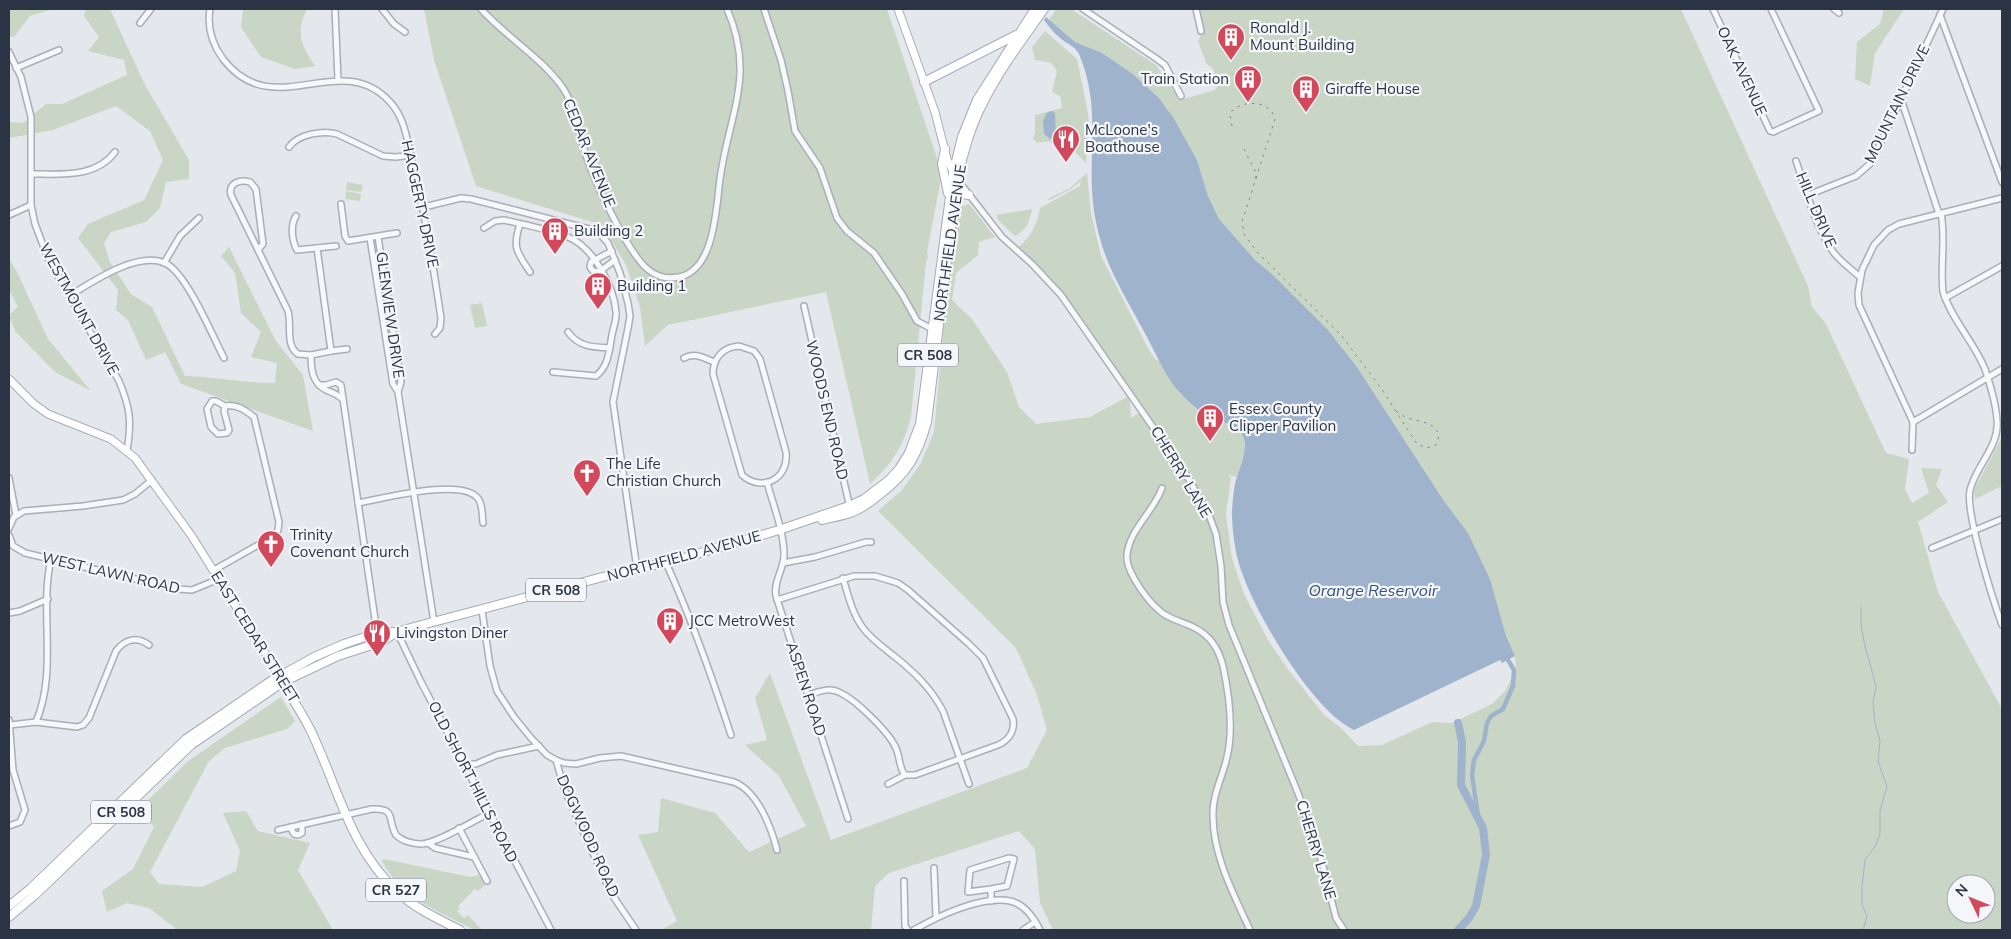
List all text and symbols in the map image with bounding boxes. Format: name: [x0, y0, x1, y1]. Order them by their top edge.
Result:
place label: Ronald J. Mount Building: [1250, 18, 1354, 54]
building icon: Ronald J. Mount Building: [1216, 22, 1246, 61]
street label: OAK AVENUE: [1713, 23, 1771, 119]
street label: MOUNTAIN DRIVE: [1860, 41, 1934, 166]
building icon: Train Station: [1233, 64, 1263, 103]
place label: Train Station: [1141, 69, 1229, 88]
building icon: Giraffe House: [1291, 74, 1321, 113]
place label: Giraffe House: [1325, 79, 1420, 98]
street label: CEDAR AVENUE: [559, 96, 620, 210]
place label: McLoone's Boathouse: [1085, 120, 1160, 156]
restaurant icon: McLoone's Boathouse: [1051, 124, 1081, 163]
street label: HAGGERTY DRIVE: [398, 138, 443, 270]
street label: NORTHFIELD AVENUE: [929, 163, 970, 323]
street label: HILL DRIVE: [1792, 169, 1841, 251]
building icon: Building 2: [540, 216, 570, 255]
place label: Building 2: [574, 221, 643, 240]
street label: WESTMOUNT DRIVE: [35, 239, 124, 378]
street label: GLENVIEW DRIVE: [372, 250, 409, 380]
building icon: Building 1: [583, 271, 613, 310]
place label: Building 1: [617, 276, 686, 295]
street label: WOODS END ROAD: [802, 338, 853, 482]
road number: CR 508: [898, 344, 958, 366]
place label: Essex County Clipper Pavilion: [1229, 399, 1336, 435]
building icon: Essex County Clipper Pavilion: [1195, 403, 1225, 442]
street label: CHERRY LANE: [1147, 423, 1216, 521]
place label: The Life Christian Church: [606, 454, 721, 490]
church icon: The Life Christian Church: [572, 458, 602, 497]
place label: Trinity Covenant Church: [290, 525, 409, 561]
street label: NORTHFIELD AVENUE: [605, 526, 763, 585]
church icon: Trinity Covenant Church: [256, 529, 286, 568]
street label: WEST LAWN ROAD: [40, 547, 182, 598]
street label: EAST CEDAR STREET: [207, 567, 304, 706]
road number: CR 508: [526, 578, 586, 602]
water label: Orange Reservoir: [1308, 580, 1439, 600]
building icon: JCC MetroWest: [655, 606, 685, 645]
place label: JCC MetroWest: [689, 611, 795, 630]
restaurant icon: Livingston Diner: [362, 618, 392, 657]
place label: Livingston Diner: [396, 623, 509, 642]
street label: ASPEN ROAD: [782, 639, 831, 738]
street label: OLD SHORT HILLS ROAD: [424, 698, 523, 866]
street label: DOGWOOD ROAD: [553, 772, 624, 900]
street label: CHERRY LANE: [1292, 798, 1341, 902]
road number: CR 508: [91, 800, 151, 824]
north arrow: [1946, 874, 1996, 924]
road number: CR 527: [366, 878, 426, 902]
text: N: [1951, 880, 1972, 900]

